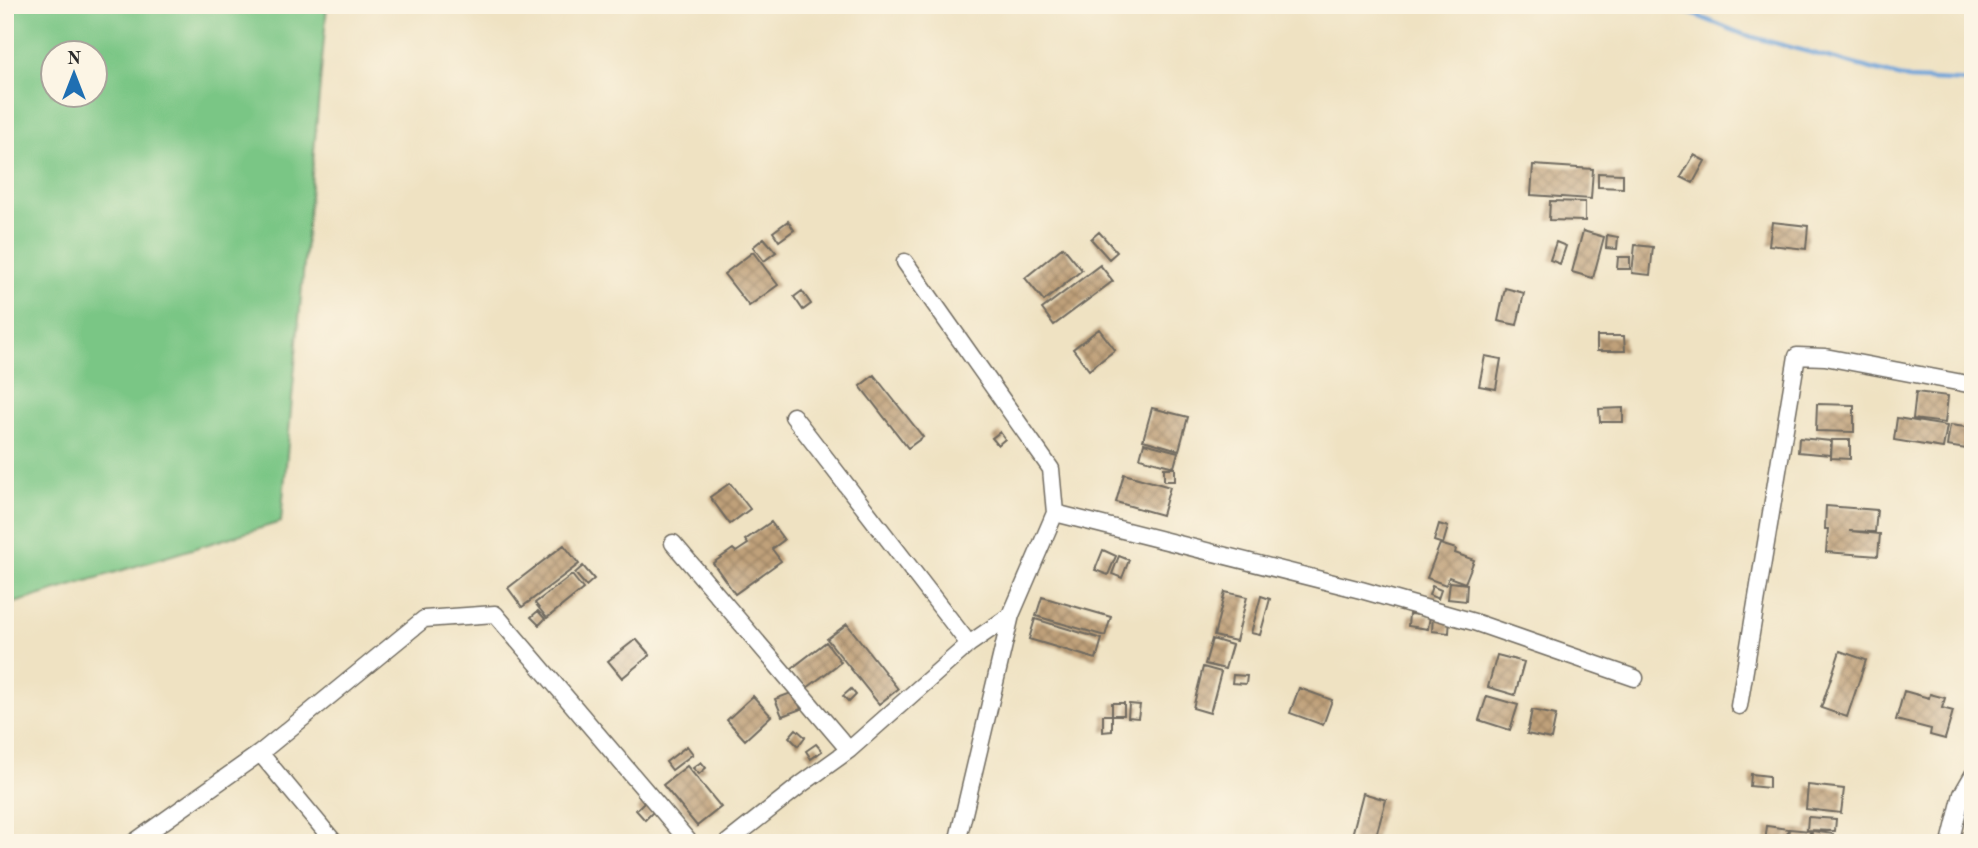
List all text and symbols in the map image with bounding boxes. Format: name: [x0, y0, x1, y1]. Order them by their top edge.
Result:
north arrow: [38, 38, 108, 108]
text: N: [67, 50, 82, 69]

